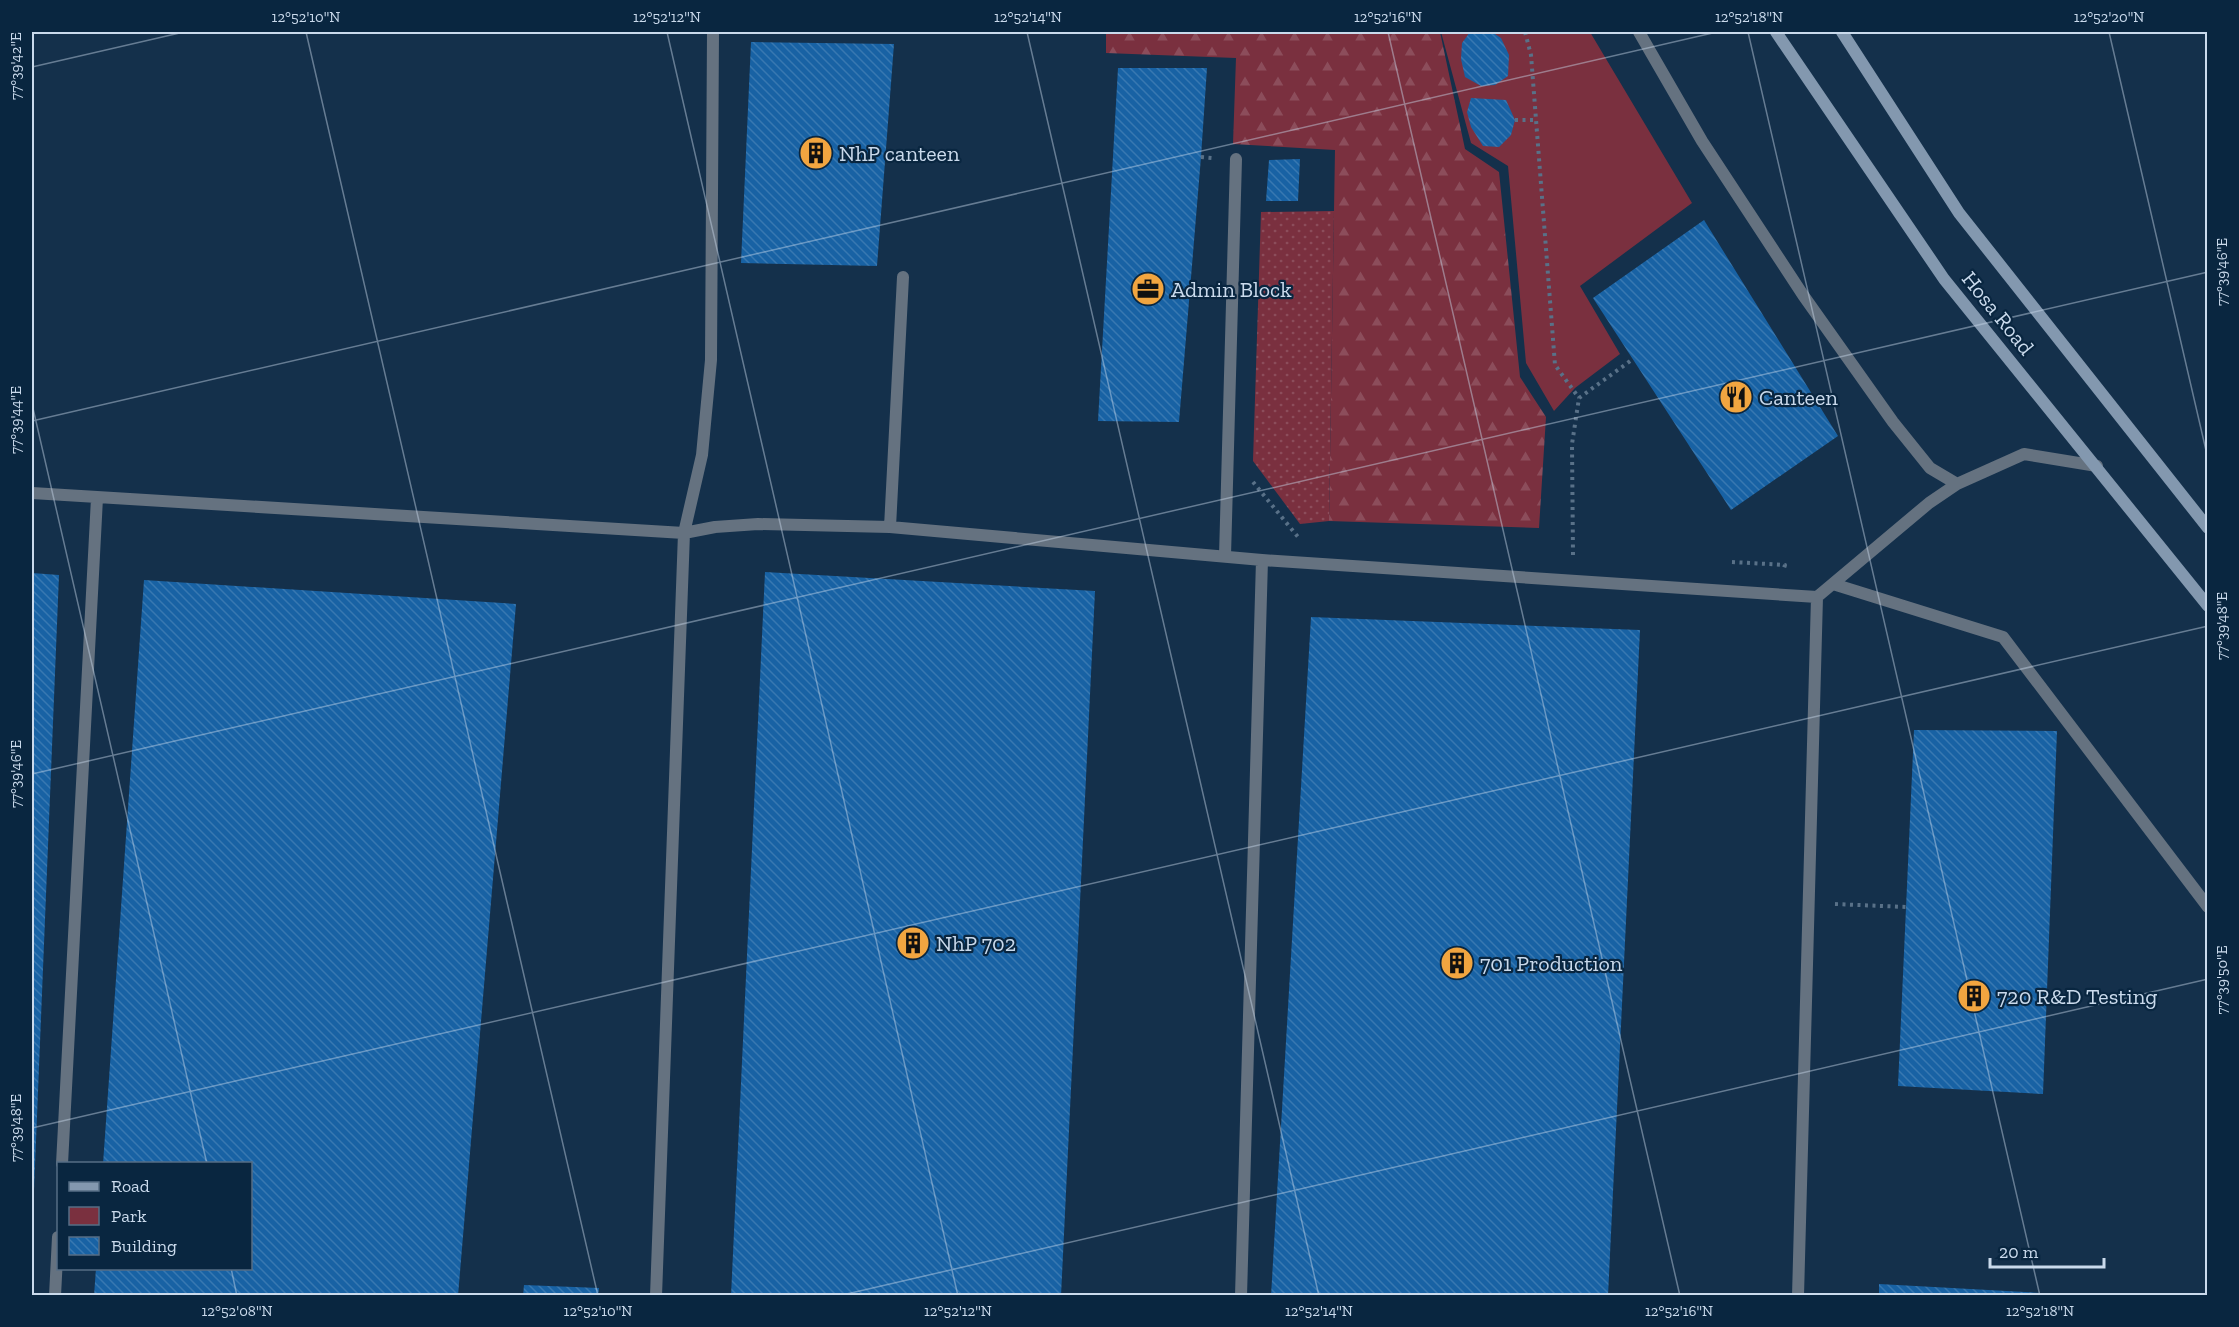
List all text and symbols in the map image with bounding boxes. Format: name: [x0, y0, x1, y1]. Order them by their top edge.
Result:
text: 12°52'10"N: [272, 8, 340, 26]
text: 12°52'12"N: [633, 8, 701, 26]
text: 12°52'14"N: [994, 8, 1062, 26]
text: 12°52'16"N: [1354, 8, 1422, 26]
text: 12°52'18"N: [1715, 8, 1783, 26]
text: 12°52'20"N: [2074, 8, 2144, 26]
text: 77°39'42"E: [7, 32, 25, 100]
building icon: NhP canteen: [798, 135, 834, 171]
place label: NhP canteen: [839, 140, 960, 167]
text: 77°39'46"E: [2213, 238, 2231, 306]
street label: Hosa Road: [1956, 266, 2040, 360]
office icon: Admin Block: [1130, 271, 1166, 307]
place label: Admin Block: [1171, 276, 1292, 303]
restaurant icon: Canteen: [1718, 379, 1754, 415]
place label: Canteen: [1759, 384, 1838, 411]
text: 77°39'44"E: [7, 386, 25, 454]
text: 77°39'48"E: [2213, 592, 2231, 660]
text: 77°39'46"E: [7, 740, 25, 808]
building icon: NhP 702: [895, 925, 931, 961]
place label: NhP 702: [936, 930, 1016, 957]
building icon: 701 Production: [1439, 945, 1475, 981]
text: 77°39'50"E: [2213, 945, 2231, 1014]
place label: 701 Production: [1480, 950, 1623, 977]
building icon: 720 R&D Testing: [1956, 978, 1992, 1014]
place label: 720 R&D Testing: [1997, 983, 2157, 1010]
text: 77°39'48"E: [7, 1094, 25, 1162]
legend: [57, 1162, 252, 1270]
text: Road: [111, 1175, 150, 1197]
text: Park: [111, 1205, 147, 1227]
scale bar: [1990, 1231, 2104, 1269]
text: Building: [111, 1235, 177, 1257]
text: 20 m: [1999, 1241, 2039, 1263]
text: 12°52'08"N: [201, 1302, 273, 1320]
text: 12°52'10"N: [564, 1302, 632, 1320]
text: 12°52'12"N: [924, 1302, 992, 1320]
text: 12°52'14"N: [1285, 1302, 1353, 1320]
text: 12°52'16"N: [1645, 1302, 1713, 1320]
text: 12°52'18"N: [2006, 1302, 2074, 1320]

